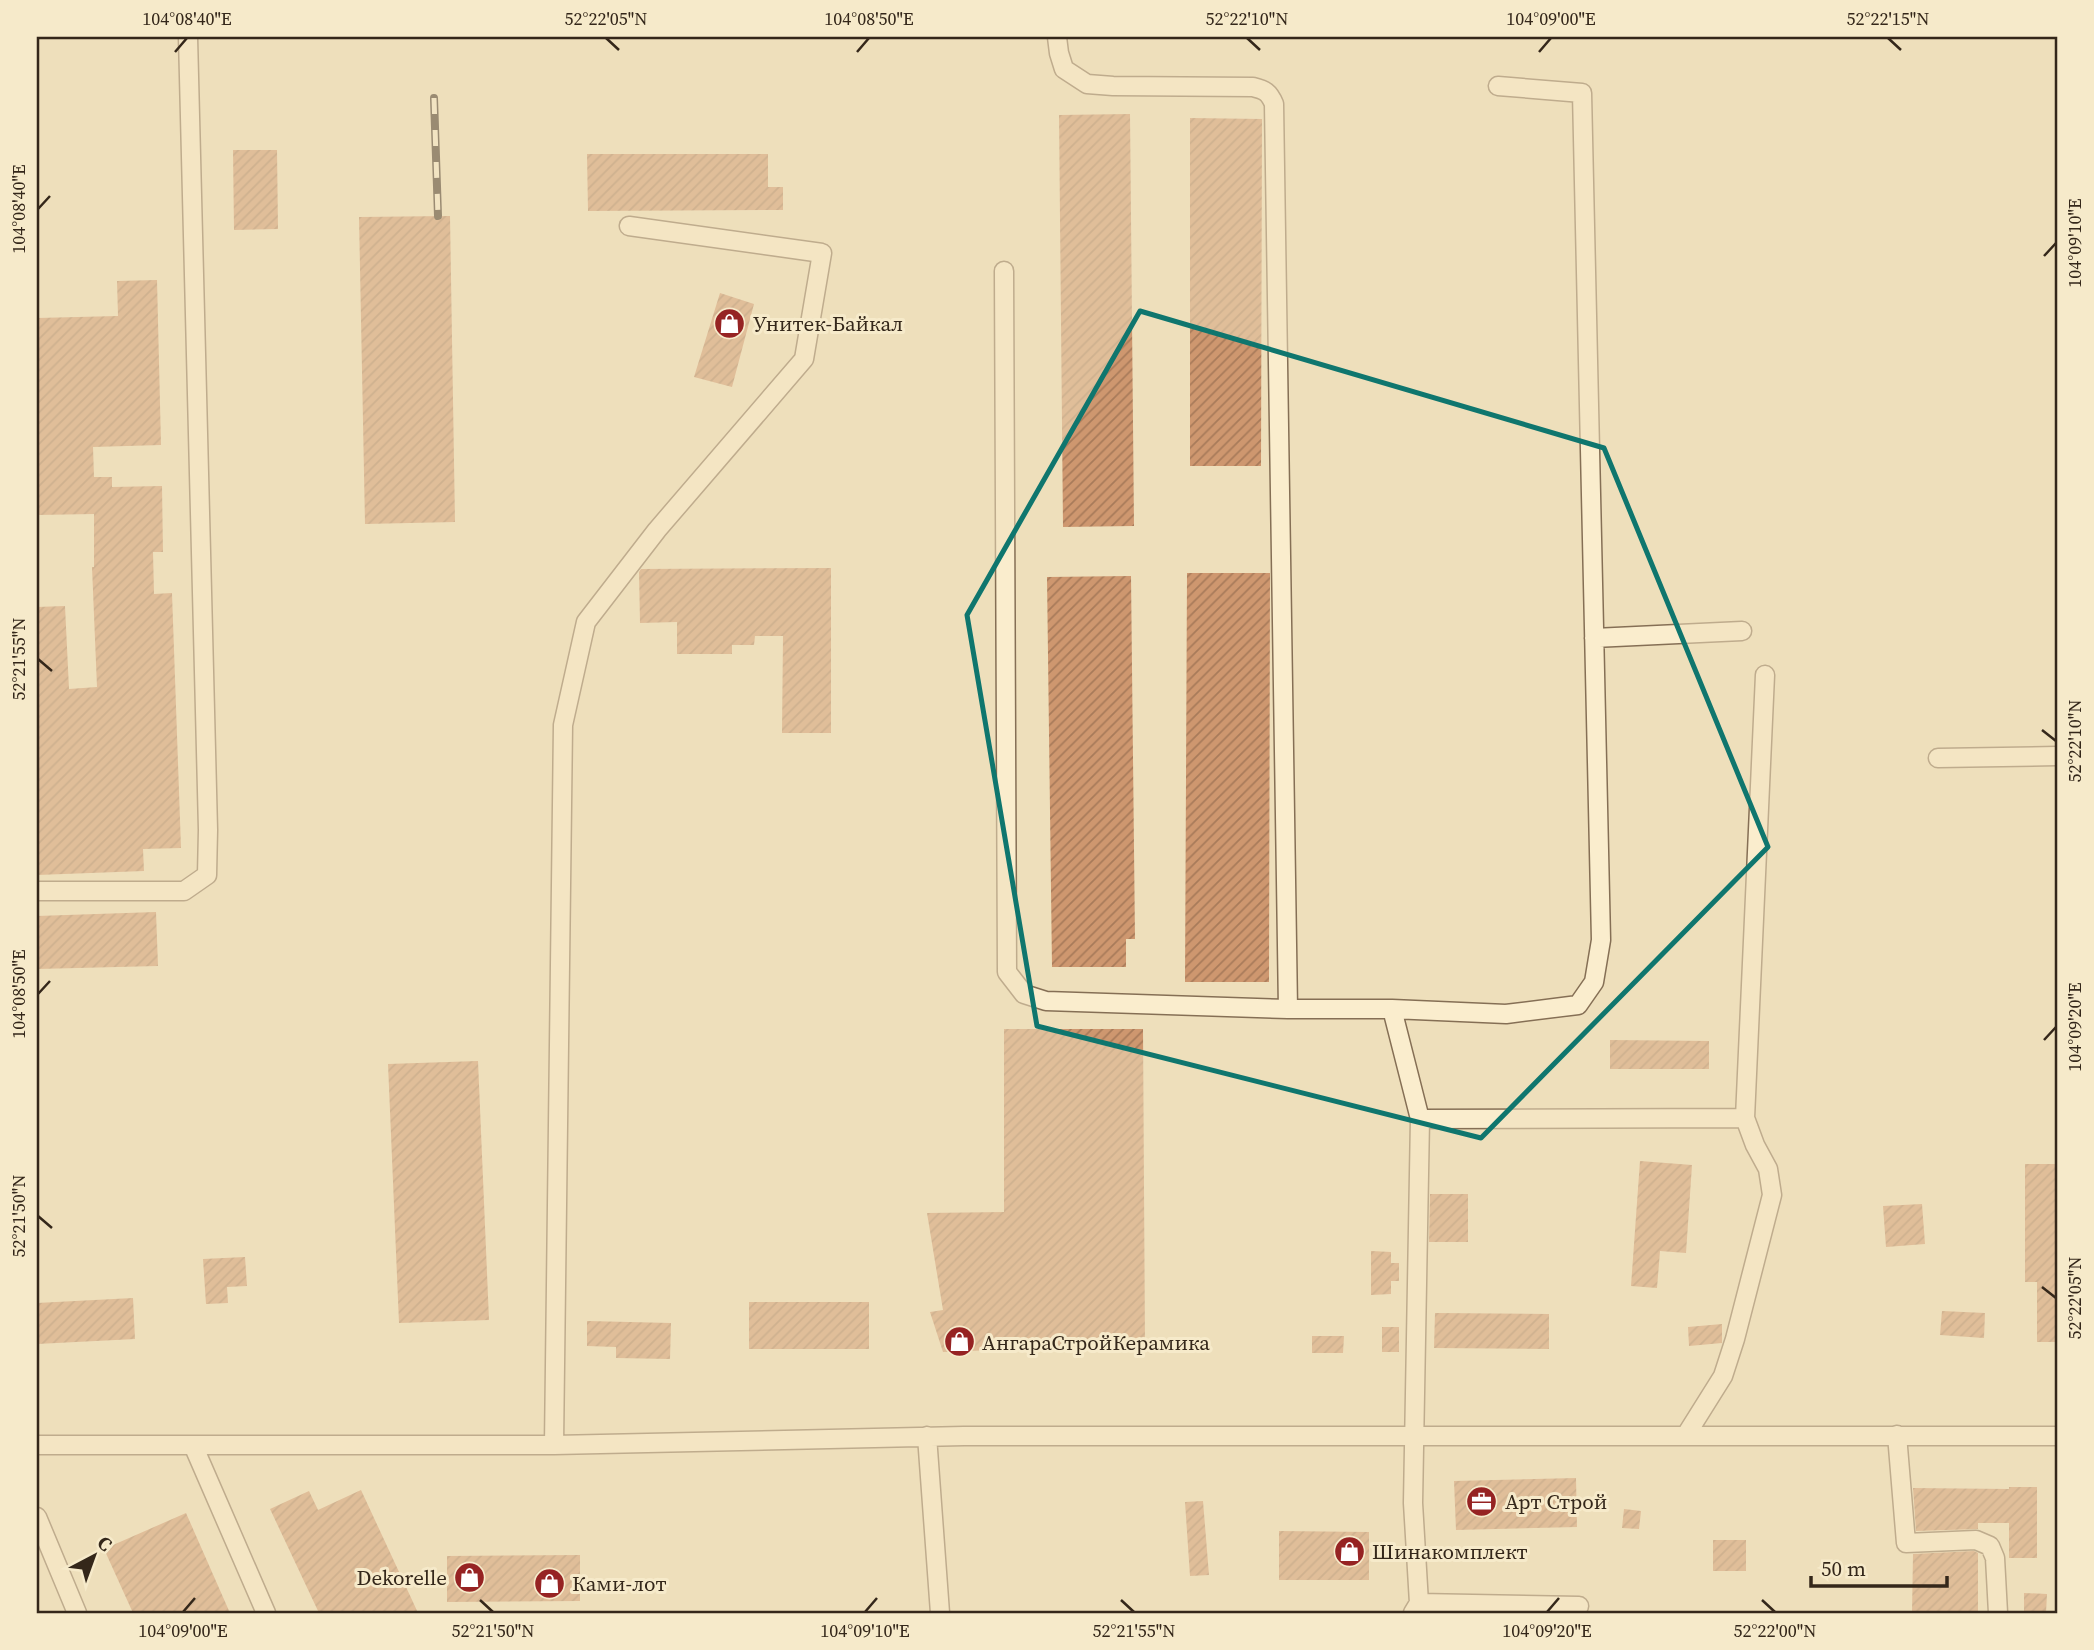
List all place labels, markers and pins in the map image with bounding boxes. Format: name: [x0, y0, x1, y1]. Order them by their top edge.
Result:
shop icon: Унитек-Байкал: [713, 306, 747, 340]
place label: Унитек-Байкал: [753, 309, 903, 338]
shop icon: АнгараСтройКерамика: [942, 1325, 976, 1359]
place label: АнгараСтройКерамика: [982, 1328, 1210, 1357]
office icon: Арт Строй: [1465, 1484, 1499, 1518]
place label: Арт Строй: [1505, 1487, 1607, 1516]
shop icon: Шинакомплект: [1332, 1534, 1366, 1568]
place label: Шинакомплект: [1372, 1537, 1528, 1566]
shop icon: Dekorelle: [453, 1560, 487, 1594]
place label: Dekorelle: [357, 1563, 447, 1592]
shop icon: Ками-лот: [532, 1566, 566, 1600]
place label: Ками-лот: [572, 1569, 667, 1598]

